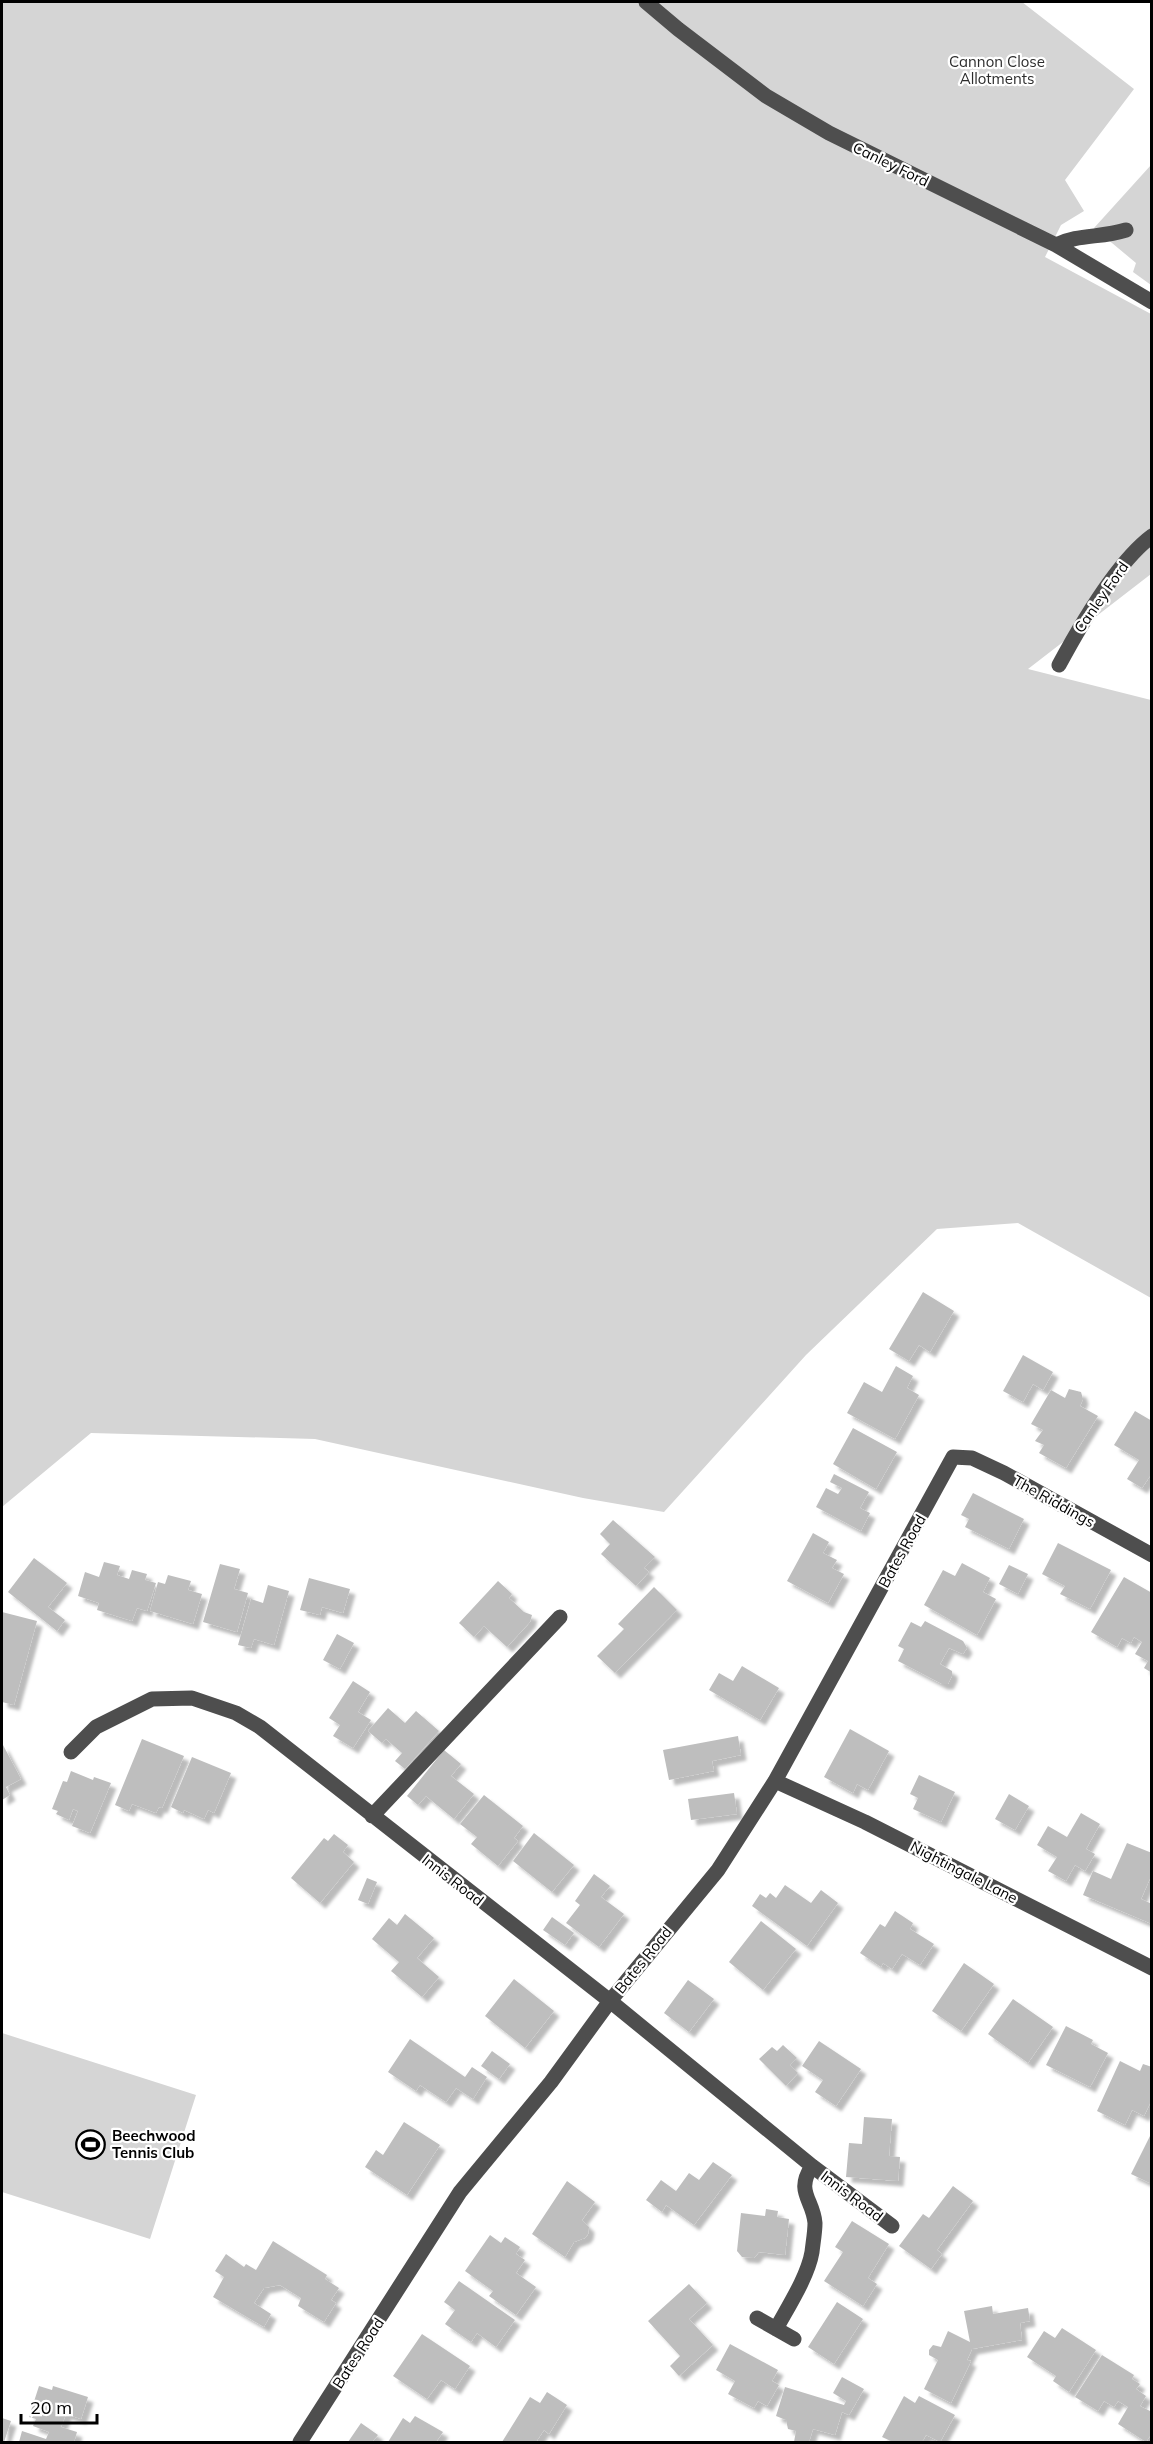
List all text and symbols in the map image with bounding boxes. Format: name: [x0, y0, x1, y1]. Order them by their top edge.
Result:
park label: Cannon Close Allotments: [949, 52, 1045, 88]
street label: Canley Ford: [850, 137, 932, 191]
street label: Canley Ford: [1070, 558, 1132, 636]
street label: The Riddings: [1010, 1471, 1098, 1531]
street label: Bates Road: [874, 1511, 930, 1591]
street label: Nightingale Lane: [907, 1837, 1021, 1907]
street label: Innis Road: [418, 1850, 488, 1910]
street label: Bates Road: [610, 1923, 676, 1997]
place label: Beechwood Tennis Club: [112, 2126, 195, 2162]
sports icon: Beechwood Tennis Club: [75, 2128, 107, 2160]
street label: Innis Road: [817, 2166, 887, 2226]
street label: Bates Road: [328, 2314, 388, 2392]
scale bar: [21, 2387, 98, 2425]
text: 20 m: [30, 2396, 72, 2419]

